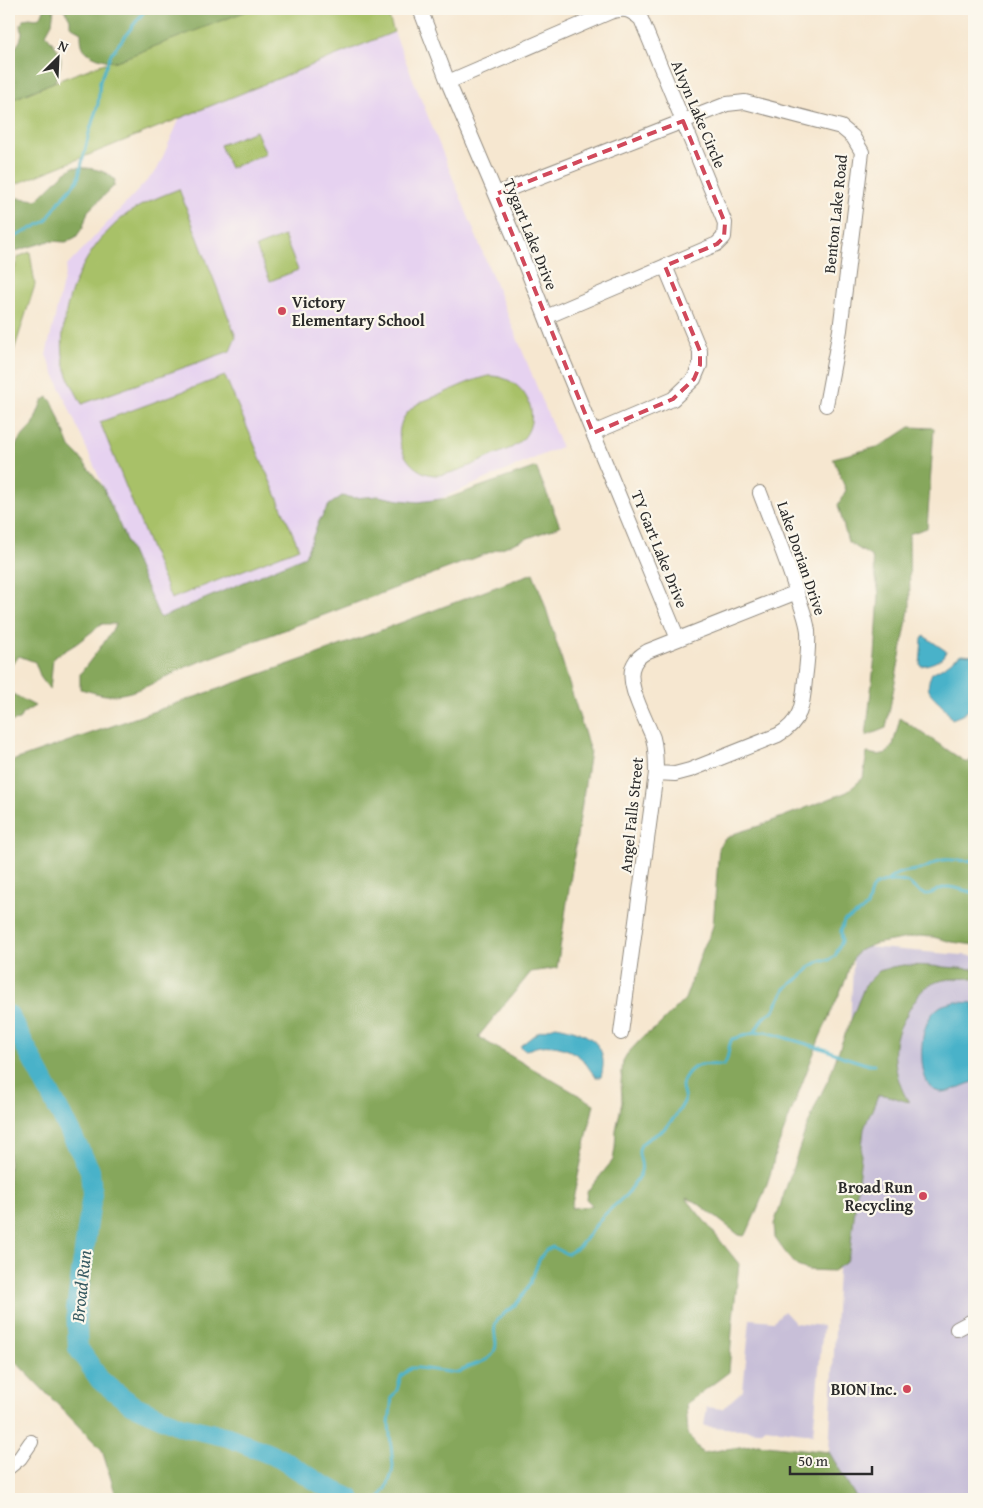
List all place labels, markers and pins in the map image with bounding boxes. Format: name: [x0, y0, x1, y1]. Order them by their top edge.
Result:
place label: Victory Elementary School: [292, 290, 425, 332]
marker: Victory Elementary School: [276, 305, 288, 317]
place label: Broad Run Recycling: [838, 1175, 914, 1217]
marker: Broad Run Recycling: [917, 1190, 929, 1202]
place label: BION Inc.: [831, 1377, 897, 1401]
marker: BION Inc.: [901, 1383, 913, 1395]

